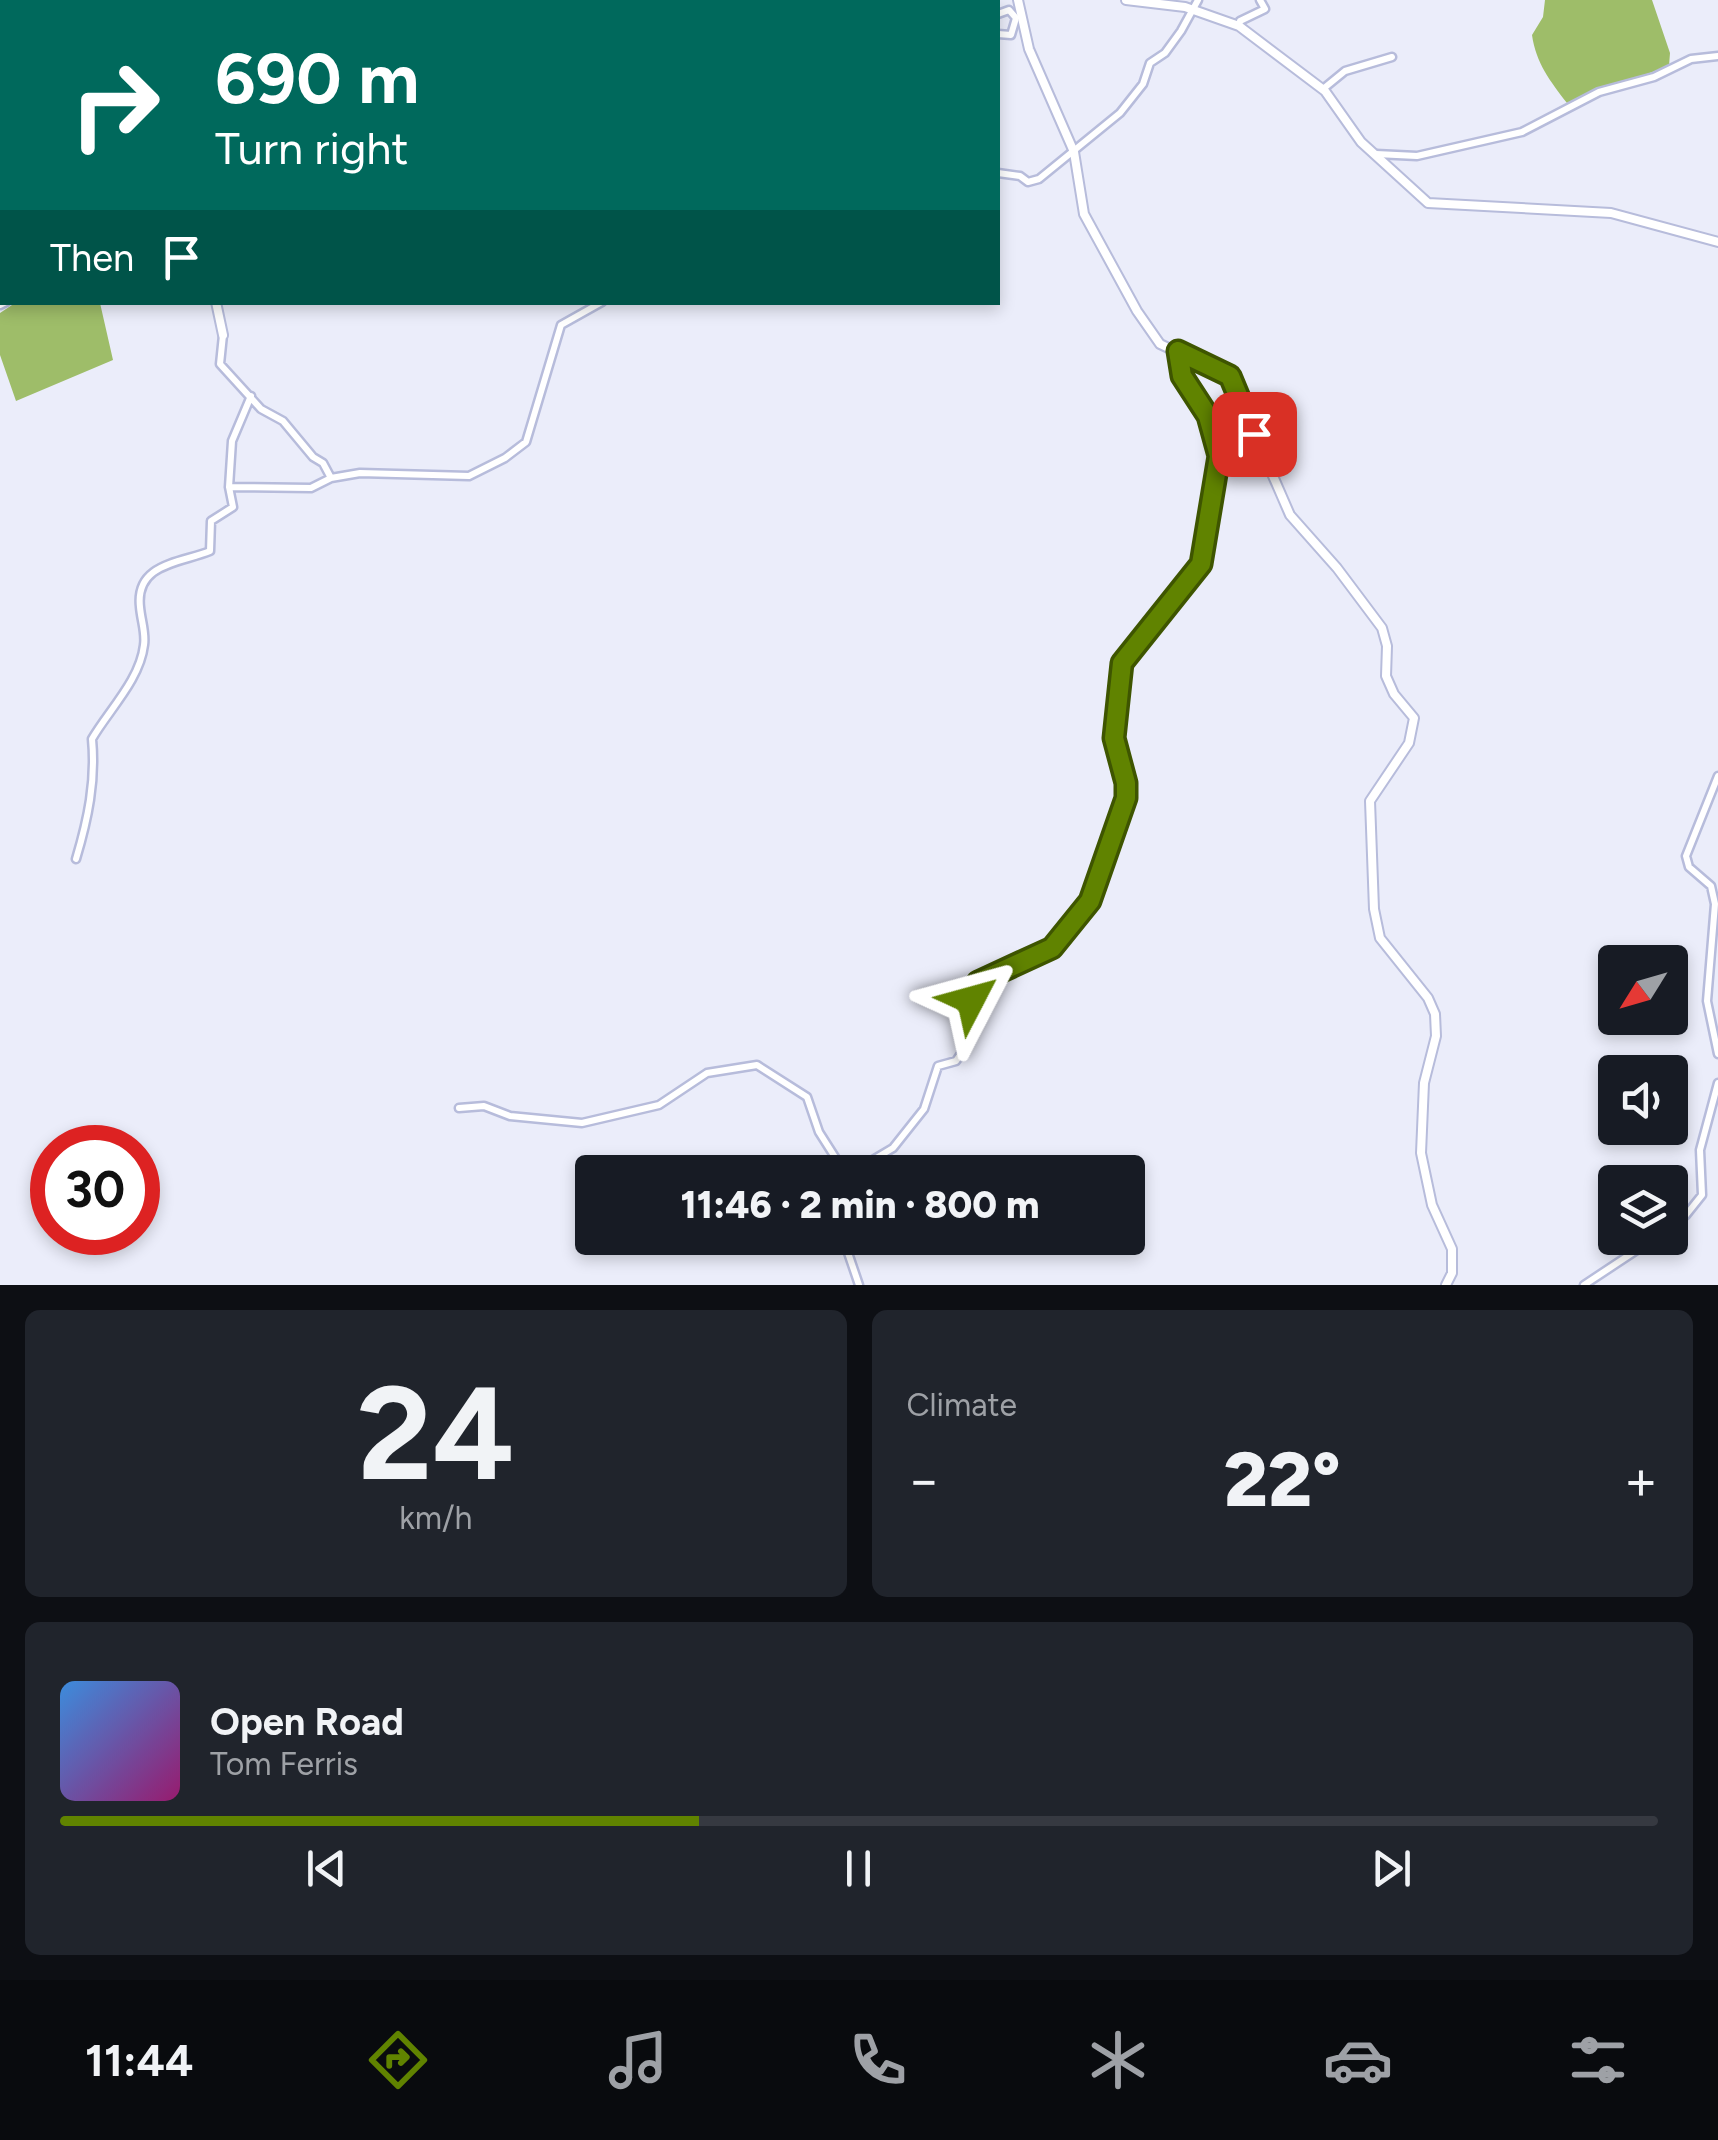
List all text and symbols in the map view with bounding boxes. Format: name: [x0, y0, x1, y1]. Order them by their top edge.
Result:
text: 690 m: [215, 36, 419, 121]
icon: right: [50, 40, 180, 170]
text: Turn right: [215, 121, 408, 175]
icon: arrive: [154, 230, 209, 285]
text: Then: [50, 235, 134, 281]
pin: [1212, 392, 1297, 477]
icon: arrive: [1227, 407, 1282, 462]
north arrow: [1598, 945, 1688, 1035]
map controls: [1598, 945, 1688, 1255]
position arrow: [919, 948, 1023, 1052]
button: sound: [1598, 1055, 1688, 1145]
speed limit sign: 30: [30, 1125, 160, 1255]
button: layers: [1598, 1165, 1688, 1255]
text: 11:46 · 2 min · 800 m: [681, 1182, 1039, 1228]
text: 24: [357, 1356, 515, 1512]
text: Climate: [907, 1386, 1017, 1424]
text: 22°: [1224, 1435, 1341, 1525]
text: −: [907, 1447, 941, 1513]
text: +: [1624, 1447, 1658, 1513]
text: km/h: [399, 1499, 472, 1537]
text: Open Road: [210, 1699, 404, 1745]
text: Tom Ferris: [210, 1745, 358, 1783]
icon: previous: [299, 1841, 354, 1896]
icon: pause: [831, 1841, 886, 1896]
icon: next: [1364, 1841, 1419, 1896]
icon: directions: [363, 2025, 433, 2095]
icon: music: [603, 2025, 673, 2095]
icon: phone: [843, 2025, 913, 2095]
icon: climate: [1083, 2025, 1153, 2095]
icon: car: [1323, 2025, 1393, 2095]
icon: filters: [1563, 2025, 1633, 2095]
text: 11:44: [85, 2033, 193, 2087]

